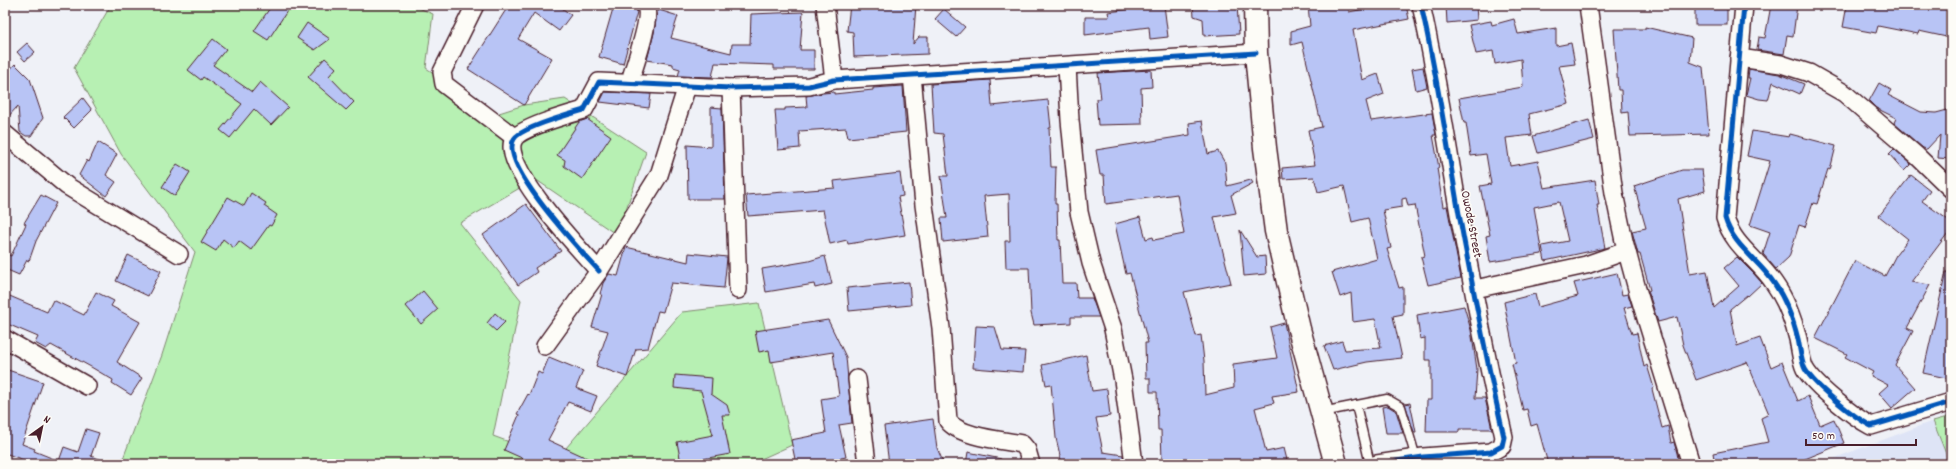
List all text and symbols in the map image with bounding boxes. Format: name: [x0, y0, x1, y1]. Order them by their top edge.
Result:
street label: Owode Street: [1455, 189, 1486, 260]
north arrow: [22, 407, 62, 447]
text: N: [40, 412, 53, 429]
scale bar: [1806, 421, 1916, 447]
text: 50 m: [1812, 428, 1835, 445]

